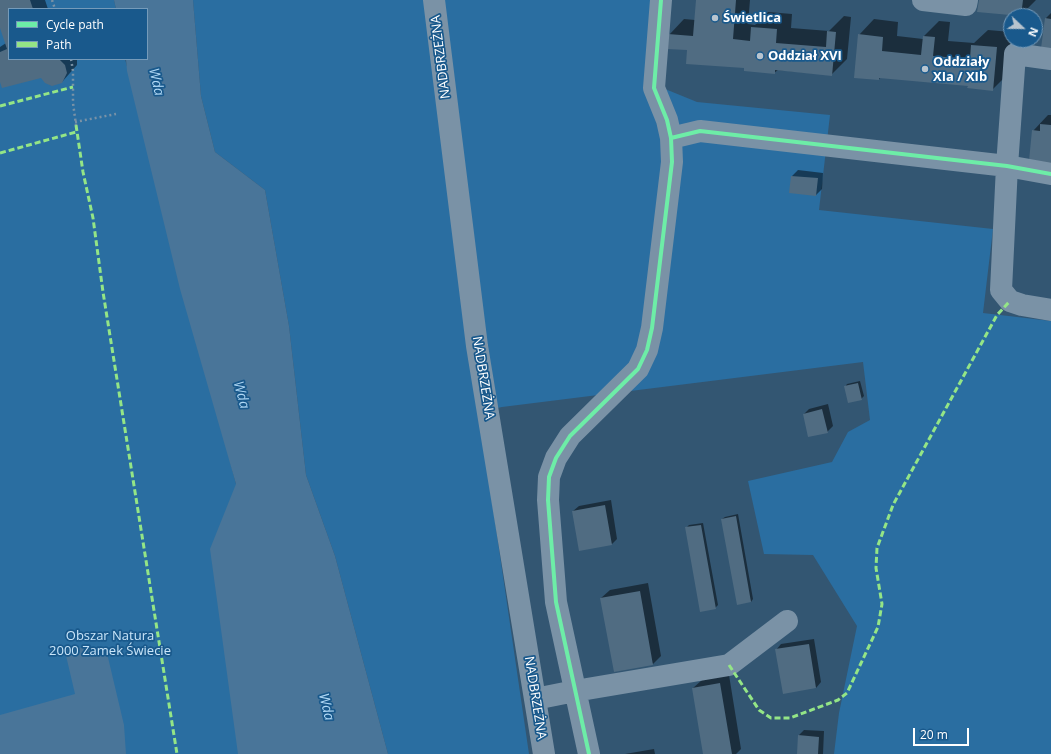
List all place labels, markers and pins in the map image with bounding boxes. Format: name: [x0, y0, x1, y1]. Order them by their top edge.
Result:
place label: Świetlica: [723, 10, 781, 26]
marker: Świetlica: [710, 13, 720, 23]
place label: Oddział XVI: [768, 48, 842, 64]
marker: Oddział XVI: [755, 51, 765, 61]
place label: Oddziały XIa / XIb: [933, 54, 989, 85]
marker: Oddziały XIa / XIb: [920, 64, 930, 74]

